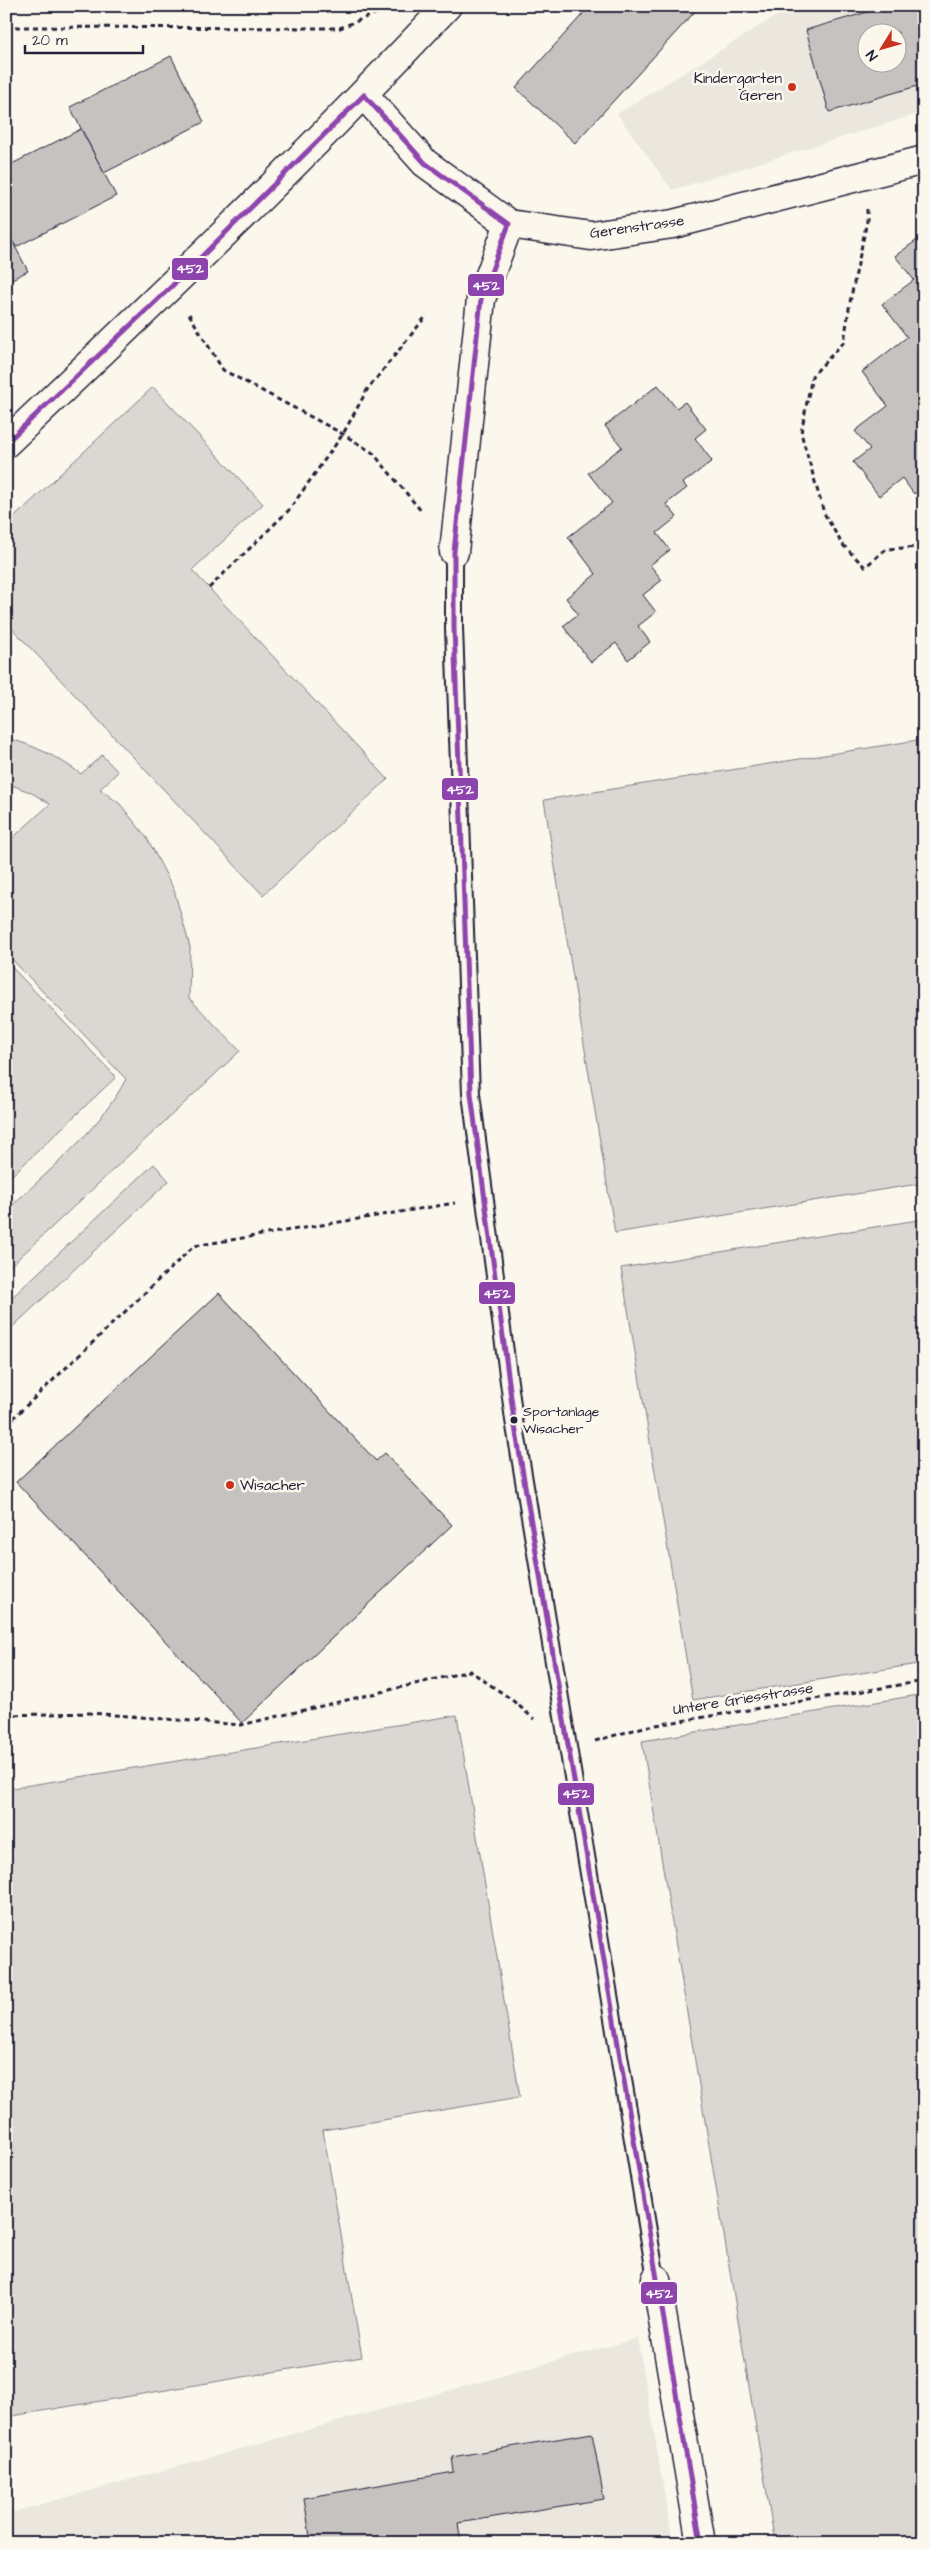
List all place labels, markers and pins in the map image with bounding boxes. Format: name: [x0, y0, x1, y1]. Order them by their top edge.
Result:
place label: Kindergarten Geren: [694, 68, 782, 106]
marker: Kindergarten Geren: [786, 81, 798, 93]
place label: Sportanlage Wisacher: [523, 1402, 600, 1439]
marker: Sportanlage Wisacher: [509, 1415, 519, 1425]
place label: Wisacher: [240, 1475, 305, 1496]
marker: Wisacher: [224, 1479, 236, 1491]

